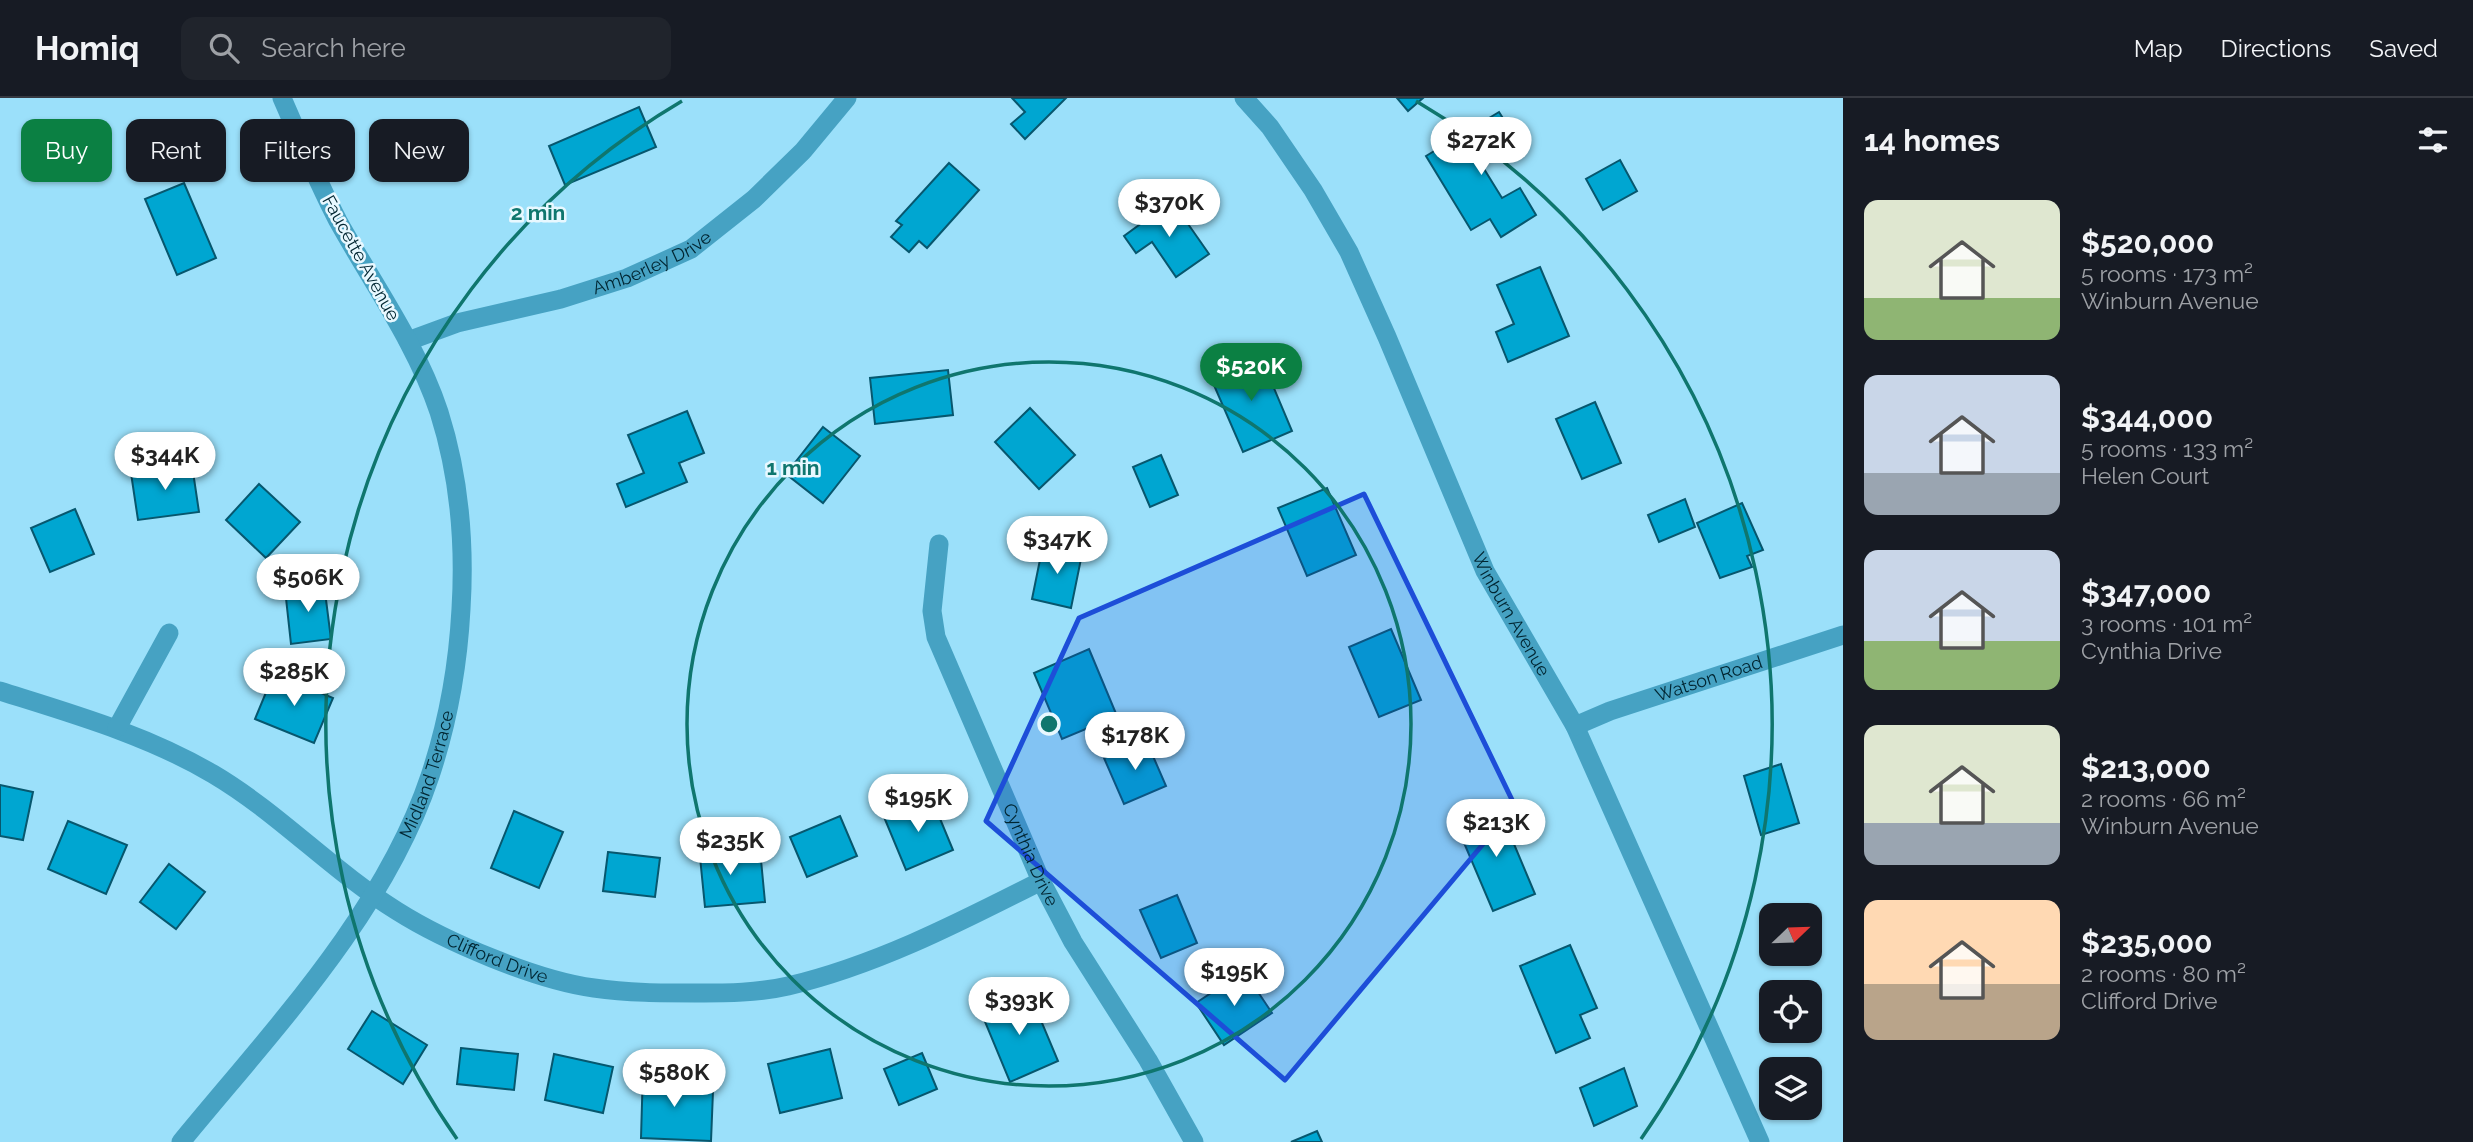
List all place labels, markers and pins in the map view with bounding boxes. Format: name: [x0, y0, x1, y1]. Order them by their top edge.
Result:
pin: $272K: [1432, 118, 1530, 177]
pin: $370K: [1120, 180, 1218, 239]
pin: $520K: [1202, 344, 1300, 403]
pin: $344K: [116, 432, 214, 492]
pin: $347K: [1008, 517, 1106, 576]
pin: $506K: [259, 554, 357, 614]
pin: $285K: [245, 648, 343, 708]
centre of rings: [1037, 712, 1061, 736]
pin: $178K: [1086, 712, 1184, 772]
pin: $195K: [869, 774, 967, 834]
pin: $213K: [1447, 800, 1545, 859]
pin: $235K: [681, 818, 779, 877]
pin: $195K: [1185, 948, 1283, 1008]
pin: $393K: [970, 978, 1068, 1037]
pin: $580K: [625, 1049, 723, 1109]

